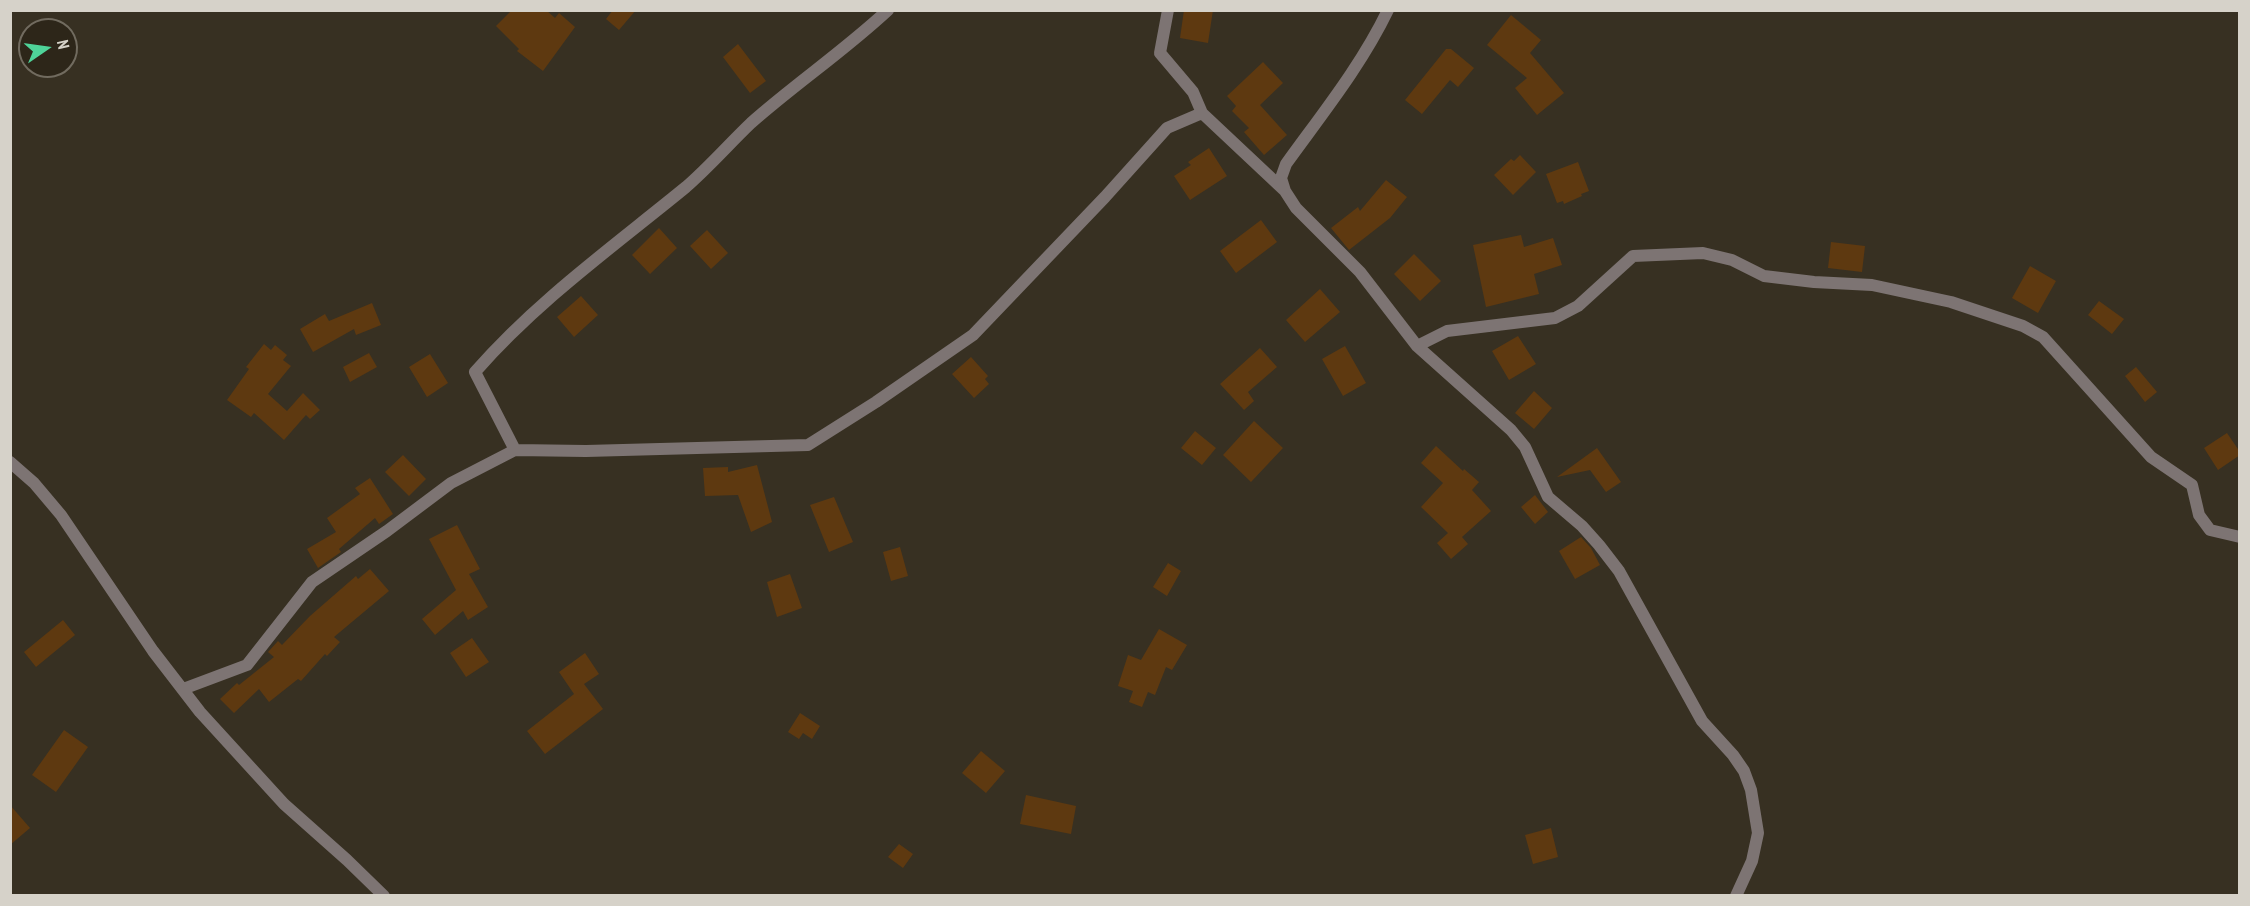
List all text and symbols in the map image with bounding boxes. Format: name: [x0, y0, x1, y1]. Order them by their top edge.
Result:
north arrow: [18, 18, 78, 78]
text: N: [53, 38, 74, 51]

